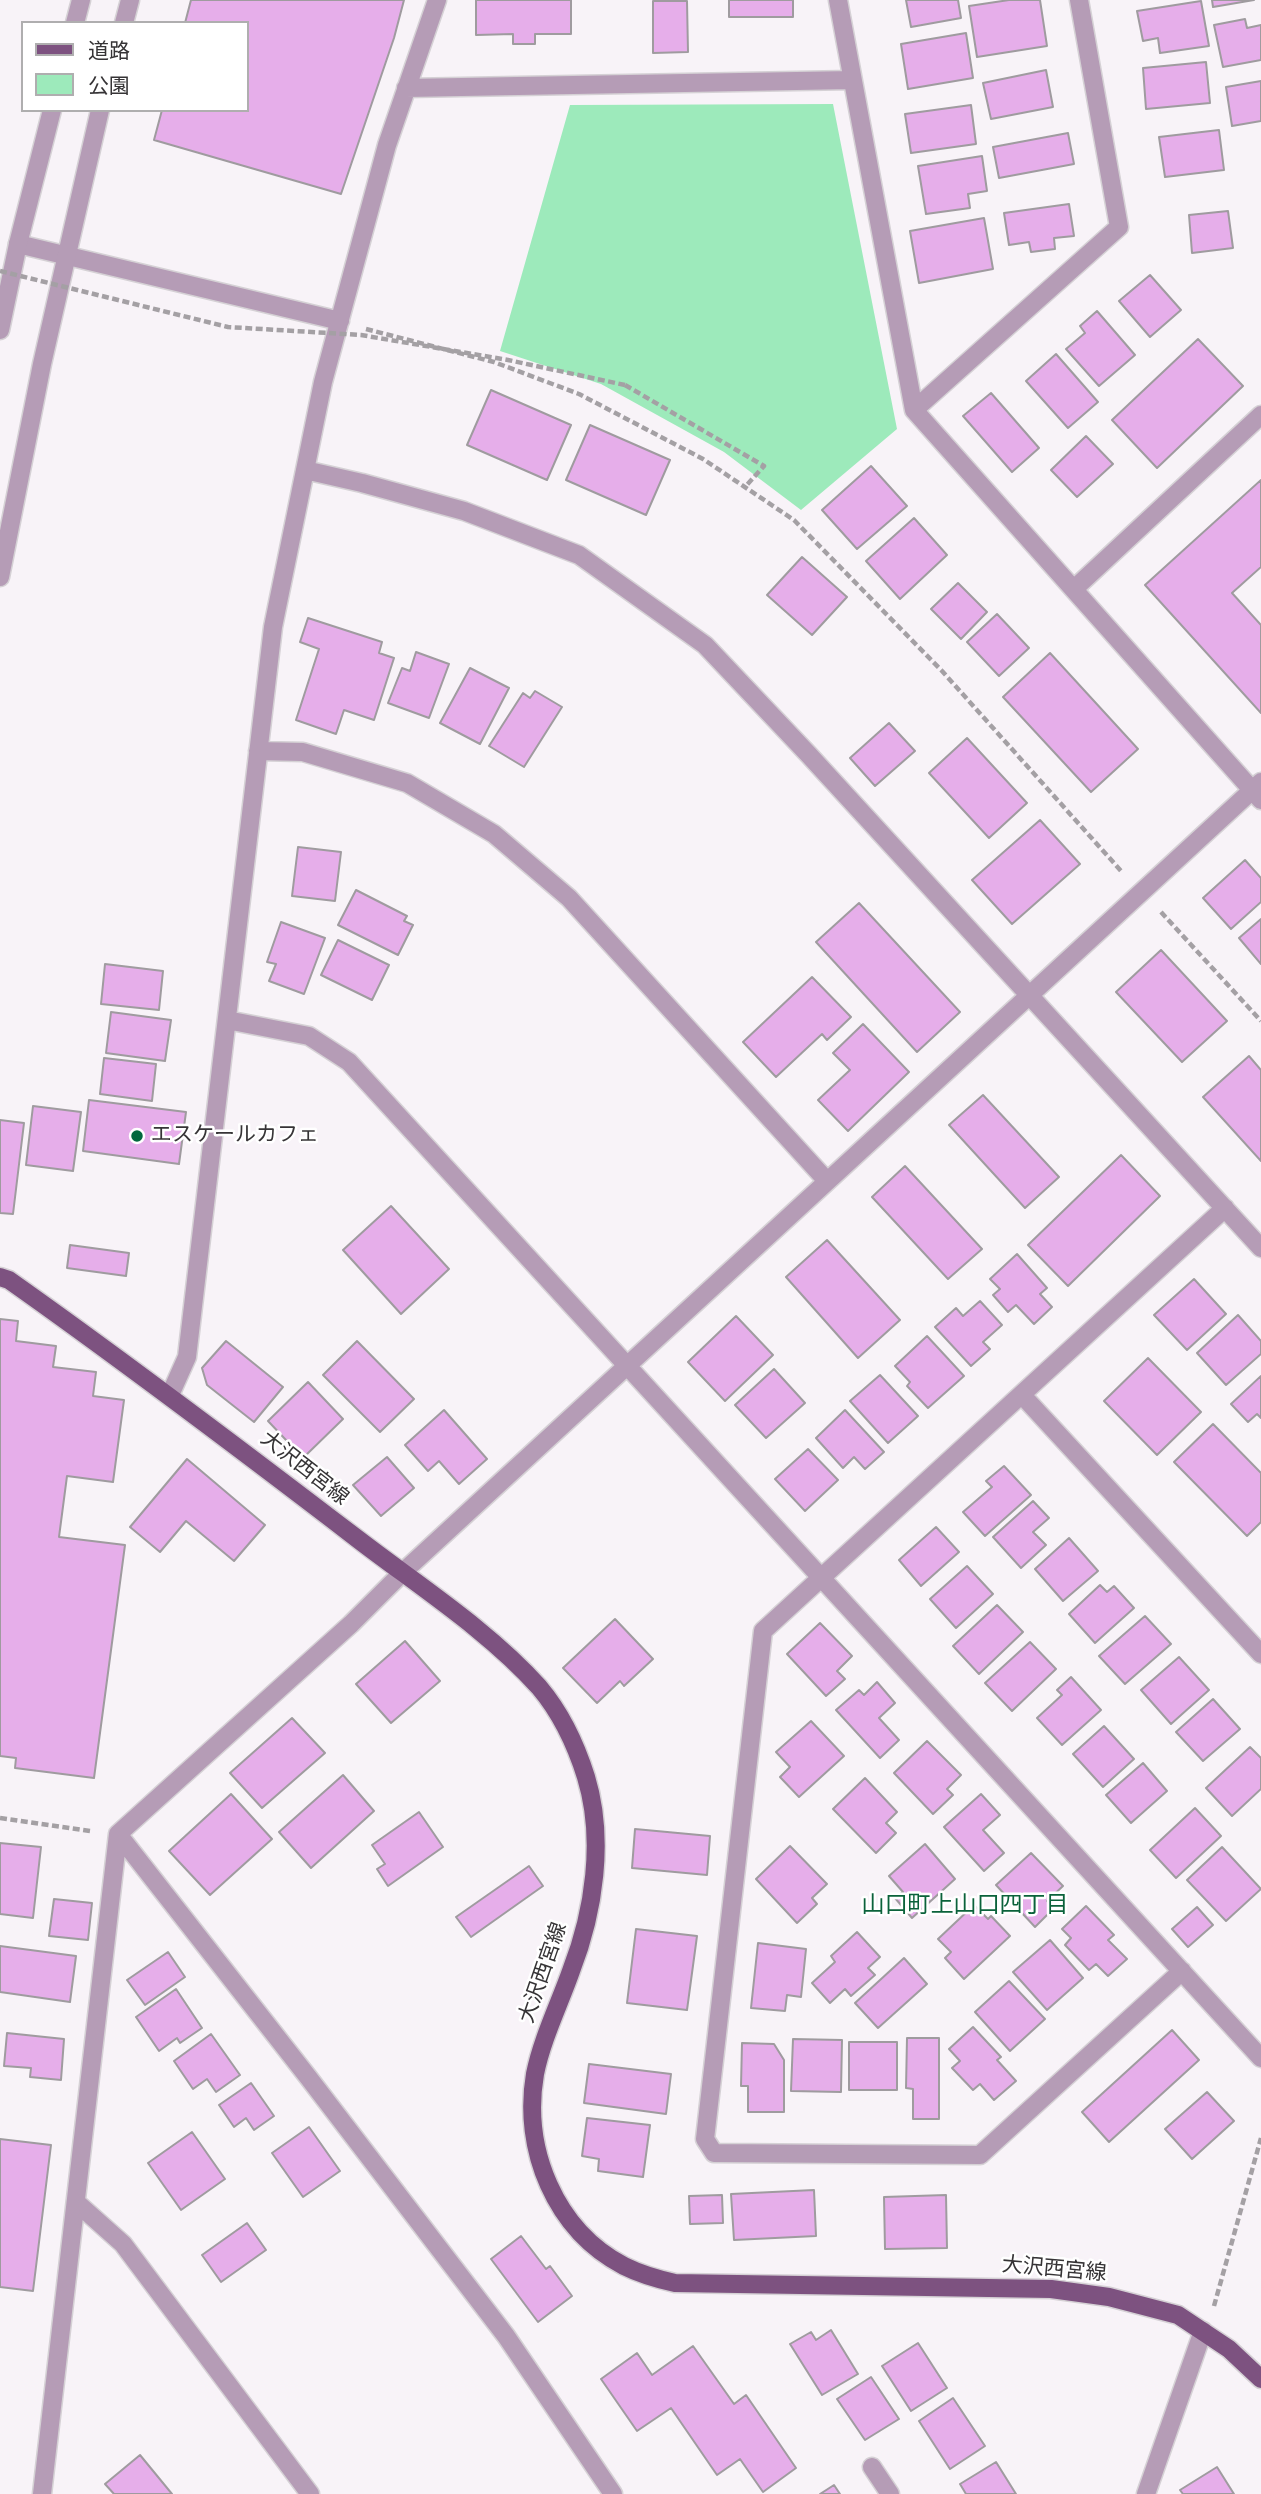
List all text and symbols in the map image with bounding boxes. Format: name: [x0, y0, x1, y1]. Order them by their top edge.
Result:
legend: [21, 21, 248, 112]
text: 道路: [88, 36, 130, 65]
text: 公園: [88, 71, 130, 100]
place label: エスケールカフェ: [151, 1123, 319, 1149]
marker: エスケールカフェ: [129, 1128, 145, 1144]
street label: 大沢西宮線: [255, 1427, 353, 1511]
district label: 山口町上山口四丁目: [862, 1892, 1068, 1920]
street label: 大沢西宮線: [515, 1919, 573, 2027]
street label: 大沢西宮線: [1001, 2253, 1107, 2287]

